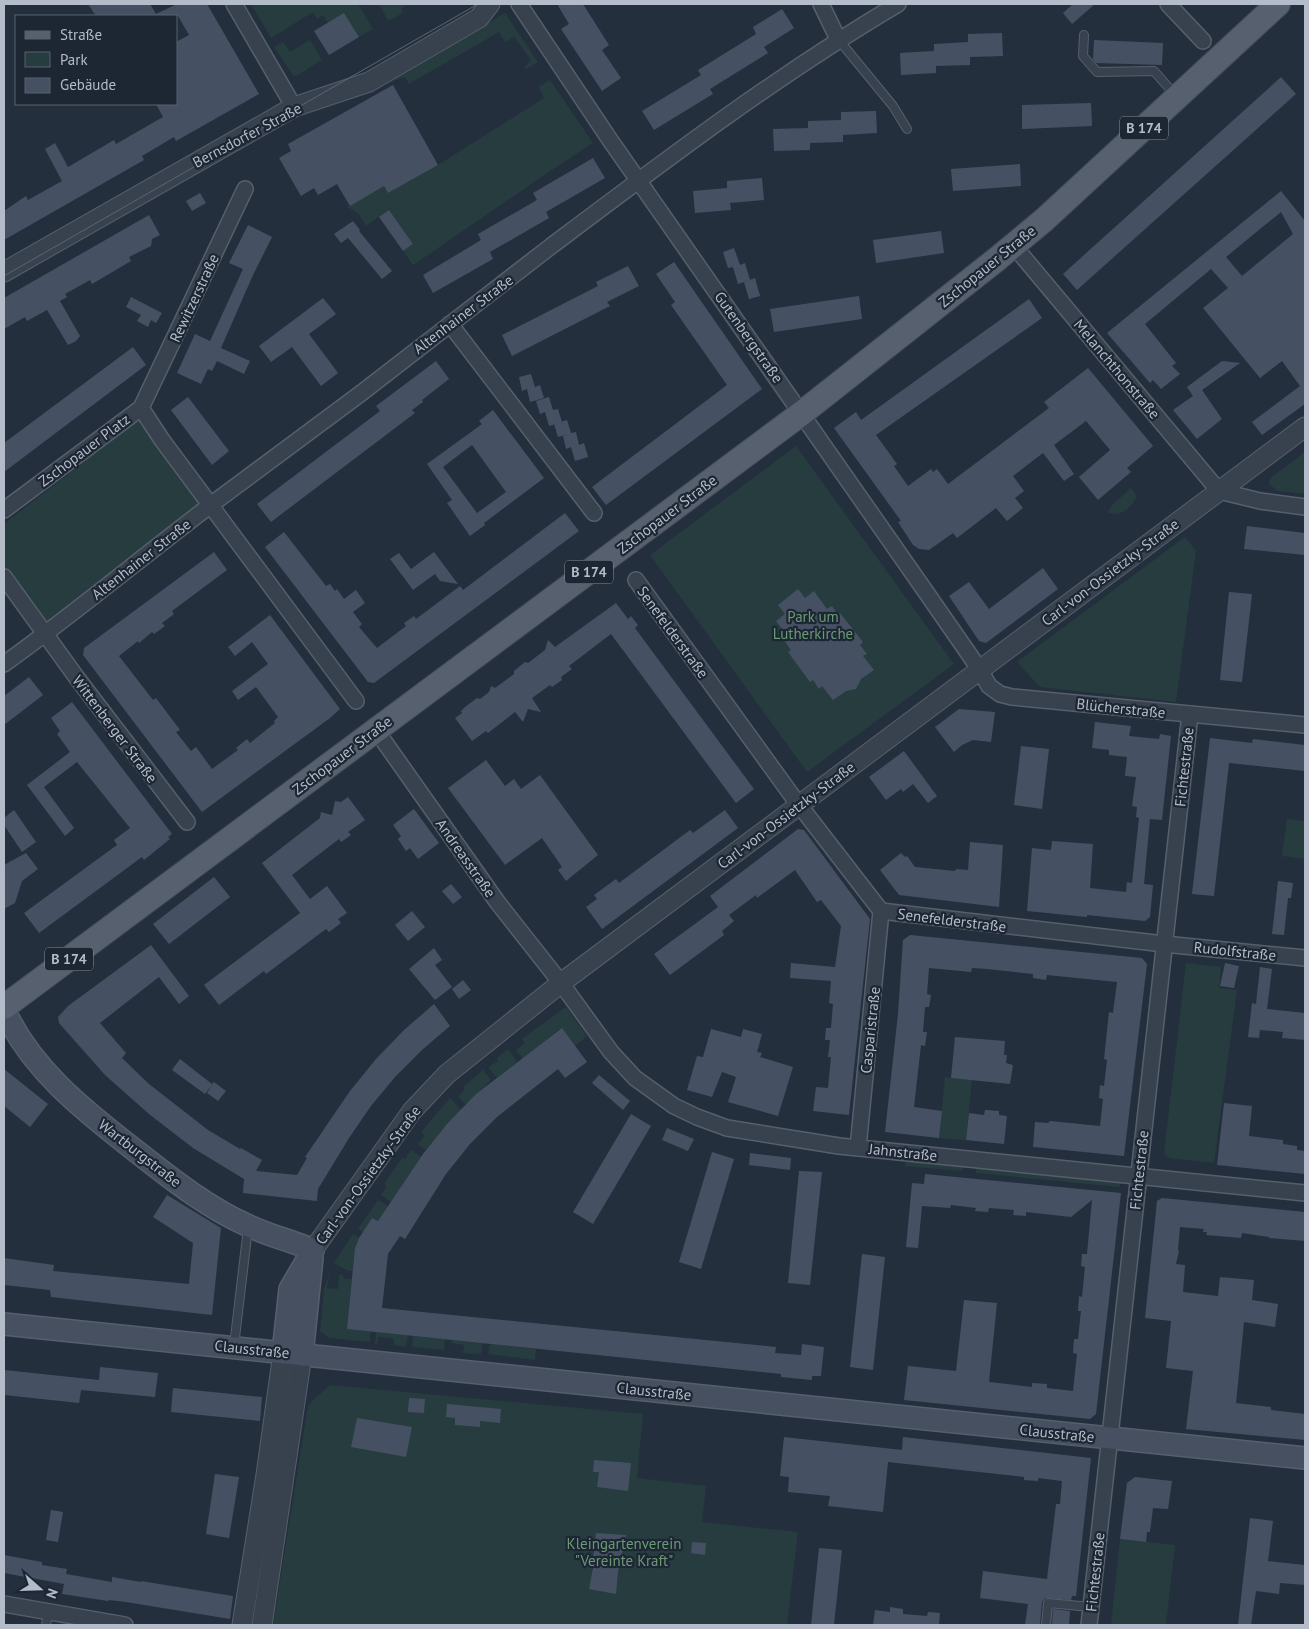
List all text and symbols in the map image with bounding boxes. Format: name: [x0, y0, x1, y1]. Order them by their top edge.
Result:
legend: [15, 15, 178, 105]
text: Straße: [60, 25, 102, 44]
text: Park: [60, 50, 88, 69]
text: Gebäude: [60, 75, 116, 94]
street label: Bernsdorfer Straße: [189, 98, 305, 172]
road number: B 174: [1120, 116, 1168, 140]
street label: Zschopauer Straße: [935, 221, 1039, 311]
street label: Rewitzerstraße: [165, 251, 223, 345]
street label: Altenhainer Straße: [409, 270, 517, 358]
street label: Gutenbergstraße: [710, 288, 788, 386]
street label: Melanchthonstraße: [1070, 315, 1164, 423]
street label: Zschopauer Platz: [35, 409, 133, 491]
street label: Zschopauer Straße: [614, 470, 720, 558]
street label: Altenhainer Straße: [88, 514, 194, 604]
street label: Carl-von-Ossietzky-Straße: [1038, 514, 1182, 630]
road number: B 174: [565, 560, 613, 584]
street label: Senefelderstraße: [633, 582, 713, 682]
park label: Park um Lutherkirche: [773, 607, 853, 643]
street label: Wittenberger Straße: [68, 671, 162, 787]
street label: Blücherstraße: [1076, 694, 1166, 722]
street label: Zschopauer Straße: [289, 711, 395, 799]
street label: Fichtestraße: [1170, 726, 1198, 808]
street label: Carl-von-Ossietzky-Straße: [714, 757, 858, 873]
street label: Andreasstraße: [432, 815, 500, 901]
street label: Senefelderstraße: [897, 904, 1007, 936]
street label: Rudolfstraße: [1193, 937, 1277, 965]
road number: B 174: [45, 948, 93, 971]
street label: Casparistraße: [856, 986, 884, 1074]
street label: Carl-von-Ossietzky-Straße: [311, 1102, 425, 1248]
street label: Wartburgstraße: [95, 1115, 185, 1191]
street label: Fichtestraße: [1125, 1129, 1153, 1211]
street label: Jahnstraße: [867, 1139, 938, 1165]
street label: Clausstraße: [214, 1336, 290, 1362]
street label: Clausstraße: [616, 1378, 692, 1404]
street label: Clausstraße: [1019, 1420, 1095, 1446]
street label: Fichtestraße: [1081, 1531, 1109, 1613]
park label: Kleingartenverein "Vereinte Kraft": [567, 1534, 681, 1570]
north arrow: [15, 1564, 65, 1614]
text: N: [42, 1586, 62, 1601]

